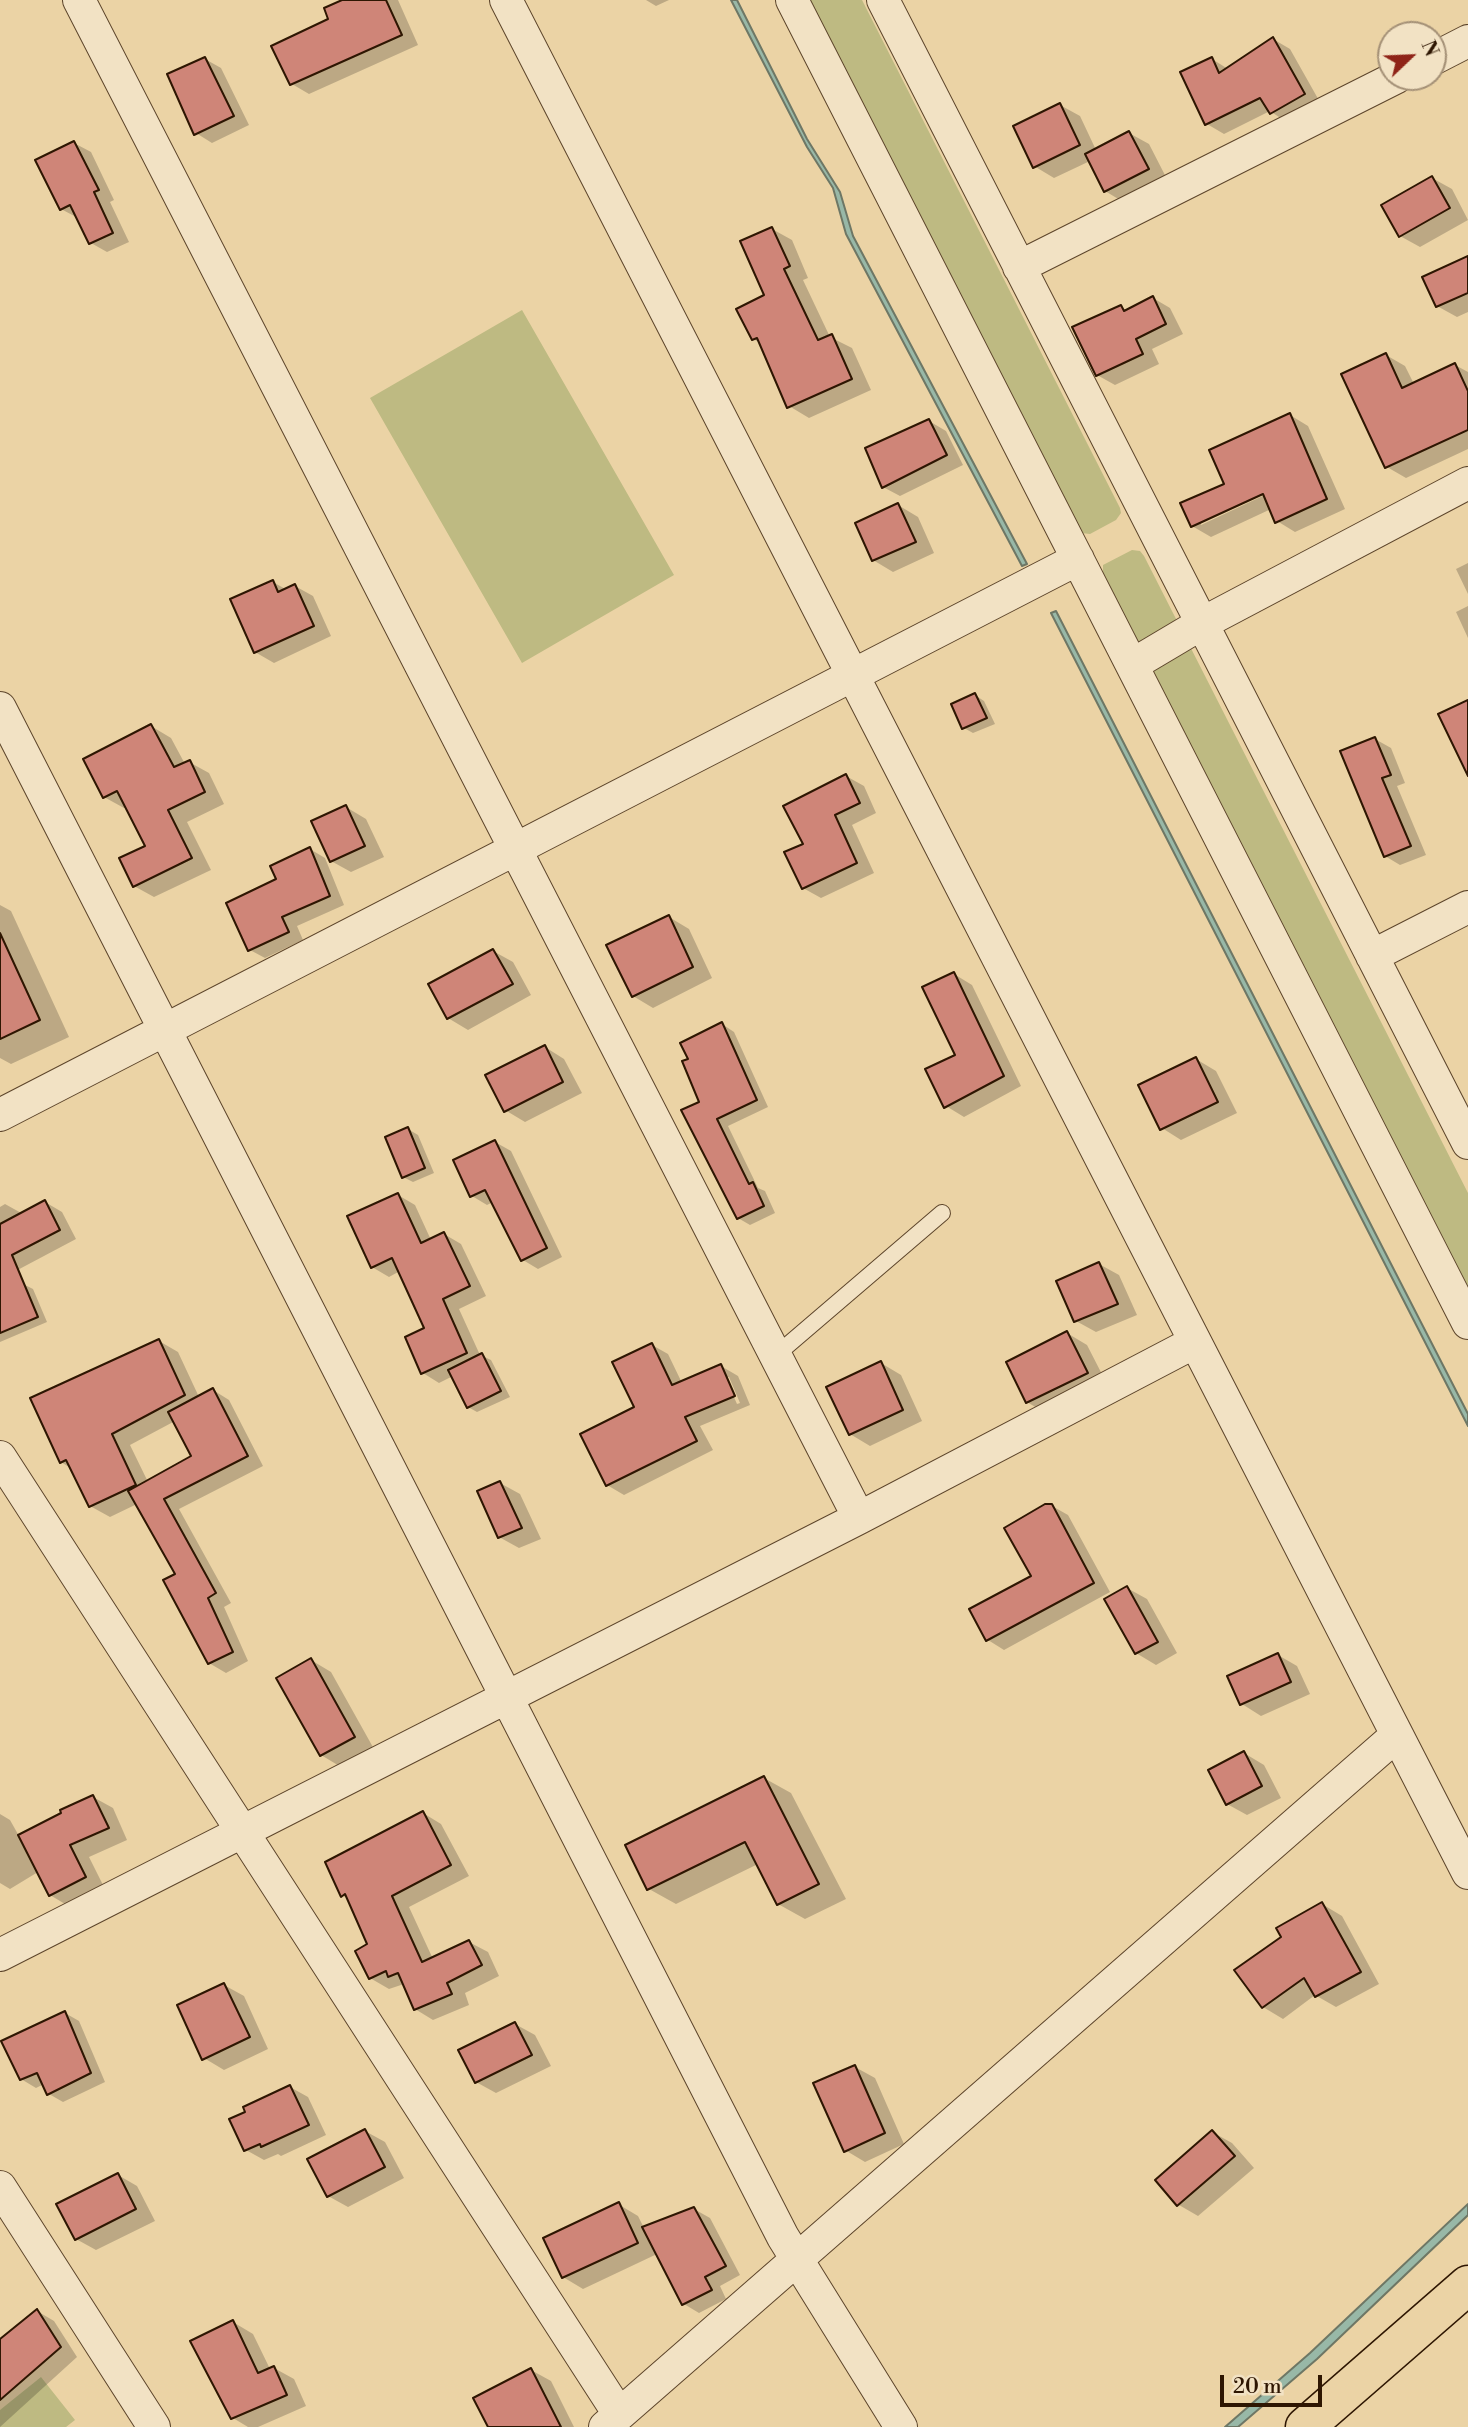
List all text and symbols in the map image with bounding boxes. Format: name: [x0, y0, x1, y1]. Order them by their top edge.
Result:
north arrow: [1377, 21, 1447, 91]
text: N: [1416, 37, 1443, 60]
scale bar: [1223, 2360, 1324, 2404]
text: 20 m: [1233, 2374, 1282, 2400]

